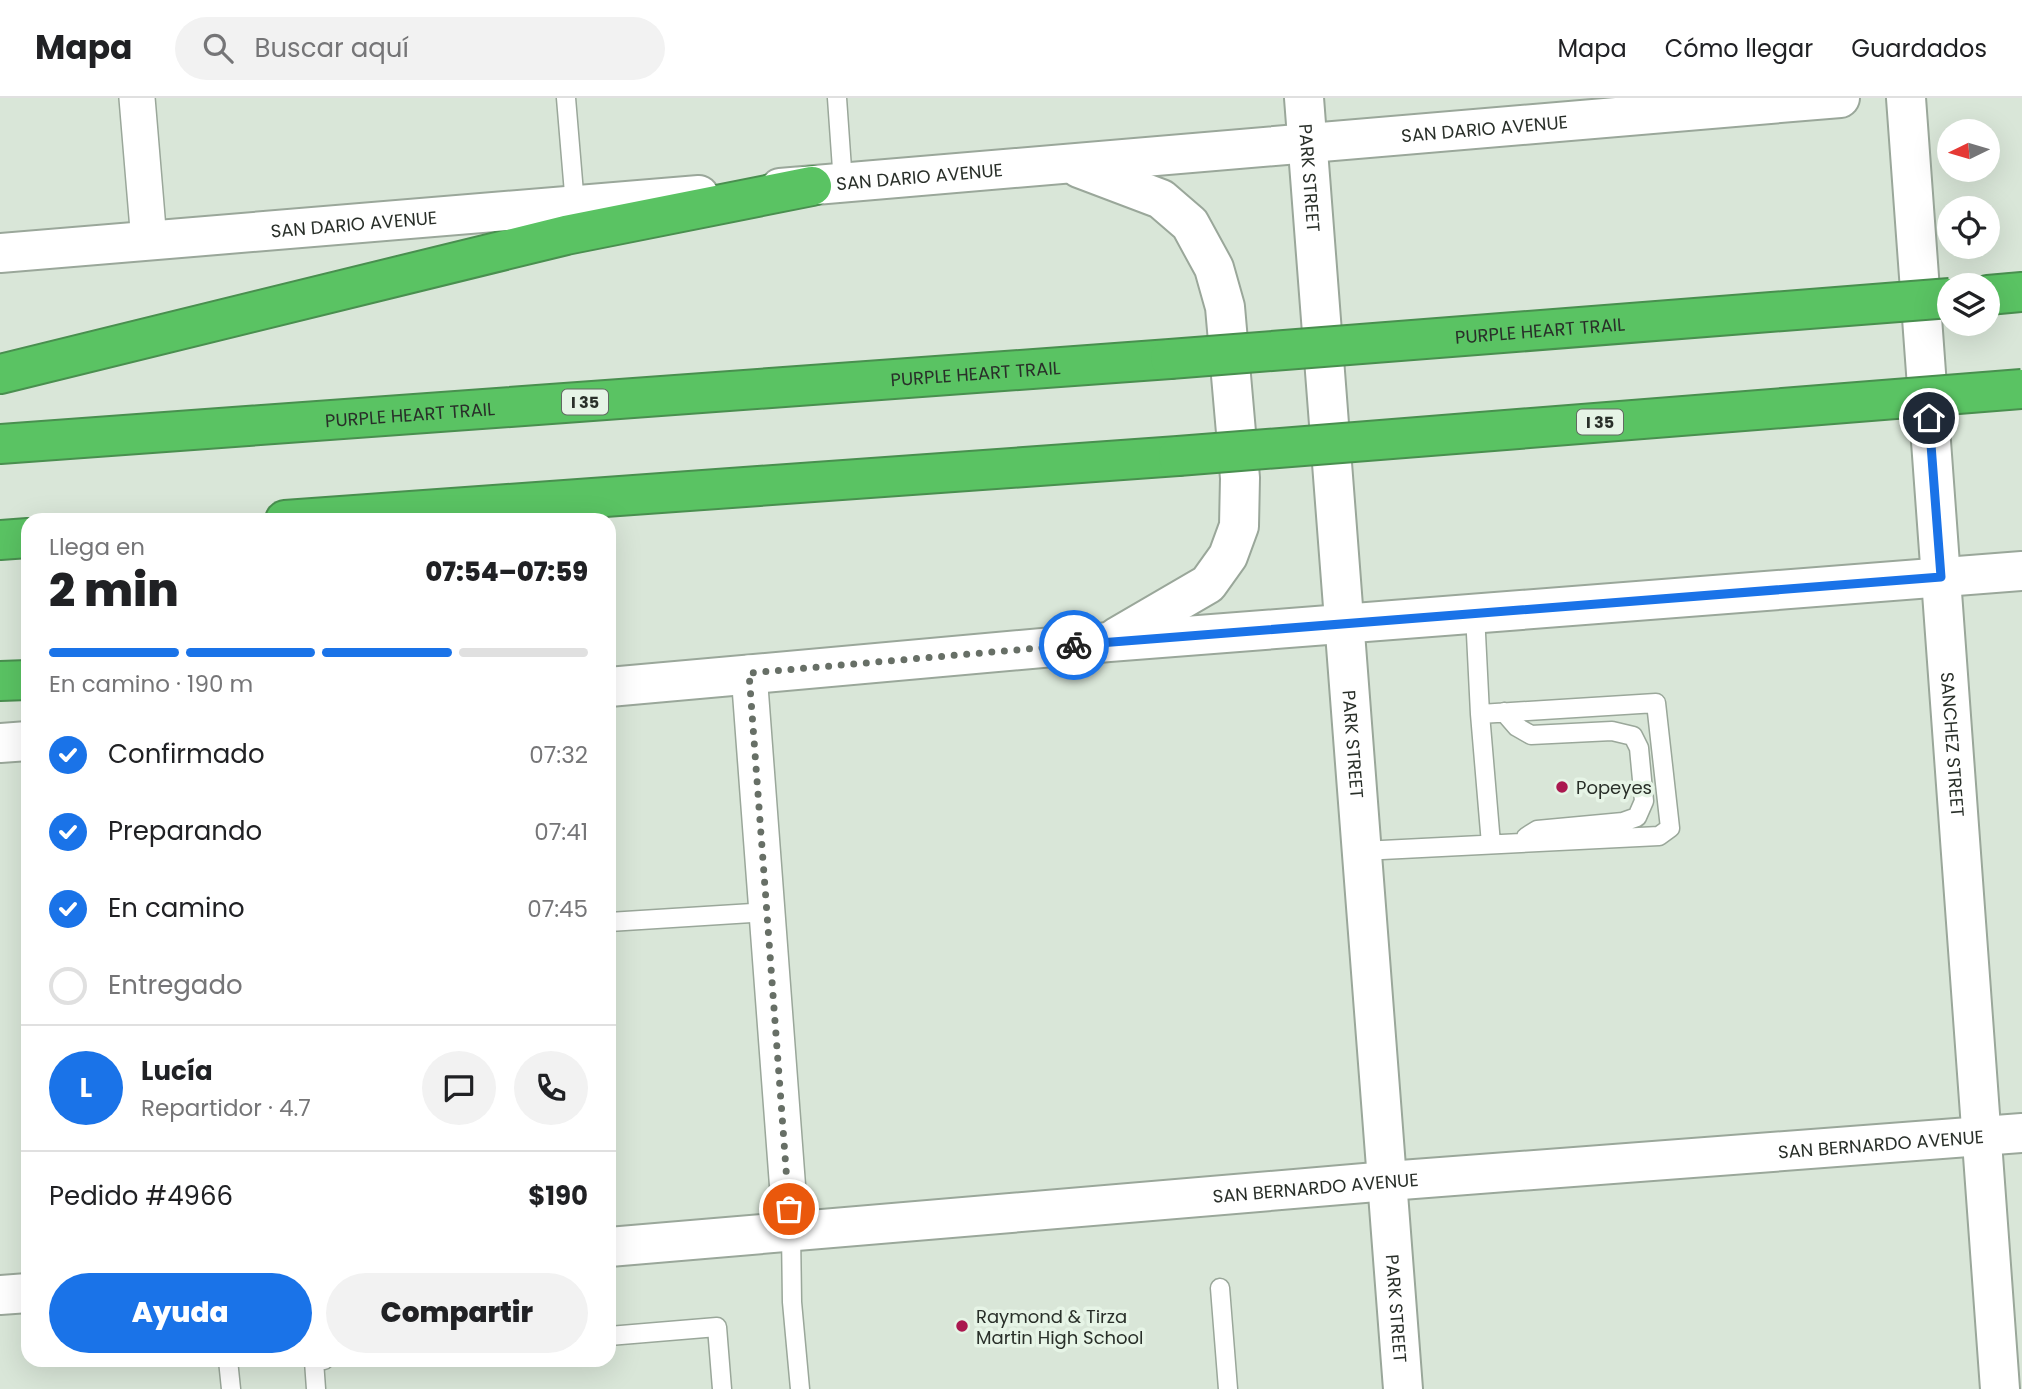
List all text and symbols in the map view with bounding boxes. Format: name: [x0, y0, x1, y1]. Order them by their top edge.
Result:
search box: [175, 17, 665, 80]
text: Mapa: [35, 24, 133, 71]
icon: search: [199, 29, 237, 67]
text: Buscar aquí: [255, 30, 409, 66]
text: Mapa: [1557, 32, 1627, 65]
text: Cómo llegar: [1665, 32, 1813, 65]
text: Guardados: [1851, 32, 1987, 65]
street label: SAN DARIO AVENUE: [1400, 109, 1569, 148]
north arrow: [1937, 119, 2000, 182]
map controls: [1937, 119, 2000, 336]
street label: PARK STREET: [1294, 123, 1327, 233]
street label: SAN DARIO AVENUE: [835, 157, 1004, 196]
button: locate: [1937, 196, 2000, 259]
street label: SAN DARIO AVENUE: [270, 204, 438, 243]
button: layers: [1937, 273, 2000, 336]
street label: PURPLE HEART TRAIL: [1454, 311, 1626, 349]
street label: PURPLE HEART TRAIL: [890, 354, 1061, 392]
pin: [1899, 388, 1959, 448]
road number: I 35: [562, 390, 608, 414]
street label: PURPLE HEART TRAIL: [324, 396, 496, 433]
icon: home: [1910, 399, 1948, 437]
road number: I 35: [1577, 410, 1623, 434]
text: Llega en: [49, 531, 145, 563]
text: 07:54–07:59: [425, 554, 588, 590]
text: 2 min: [49, 558, 179, 622]
courier: [1039, 610, 1109, 680]
icon: bike: [1055, 626, 1093, 664]
text: En camino · 190 m: [49, 668, 253, 700]
street label: SANCHEZ STREET: [1935, 671, 1971, 818]
street label: PARK STREET: [1337, 689, 1370, 799]
icon: check: [49, 736, 87, 774]
text: Confirmado: [108, 736, 265, 772]
text: 07:32: [529, 739, 588, 771]
place label: Popeyes: [1576, 775, 1652, 800]
marker: Popeyes: [1554, 779, 1570, 795]
icon: check: [49, 813, 87, 851]
text: Preparando: [108, 813, 262, 849]
text: 07:41: [534, 816, 588, 848]
icon: check: [49, 890, 87, 928]
text: En camino: [108, 890, 245, 926]
text: 07:45: [527, 893, 588, 925]
text: Entregado: [108, 967, 243, 1003]
button: chat: [422, 1051, 496, 1125]
button: phone: [514, 1051, 588, 1125]
text: Lucía: [141, 1053, 213, 1089]
text: L: [80, 1070, 92, 1106]
text: Repartidor · 4.7: [141, 1092, 311, 1124]
street label: SAN BERNARDO AVENUE: [1777, 1123, 1985, 1164]
street label: SAN BERNARDO AVENUE: [1212, 1166, 1419, 1208]
text: Pedido #4966: [49, 1178, 233, 1214]
text: $190: [528, 1178, 588, 1214]
pin: [759, 1179, 819, 1239]
icon: bag: [770, 1190, 808, 1228]
street label: PARK STREET: [1380, 1253, 1413, 1364]
button: Ayuda: [49, 1273, 312, 1353]
button: Compartir: [326, 1273, 588, 1353]
place label: Raymond & Tirza Martin High School: [976, 1304, 1144, 1350]
marker: Raymond & Tirza Martin High School: [954, 1318, 970, 1334]

